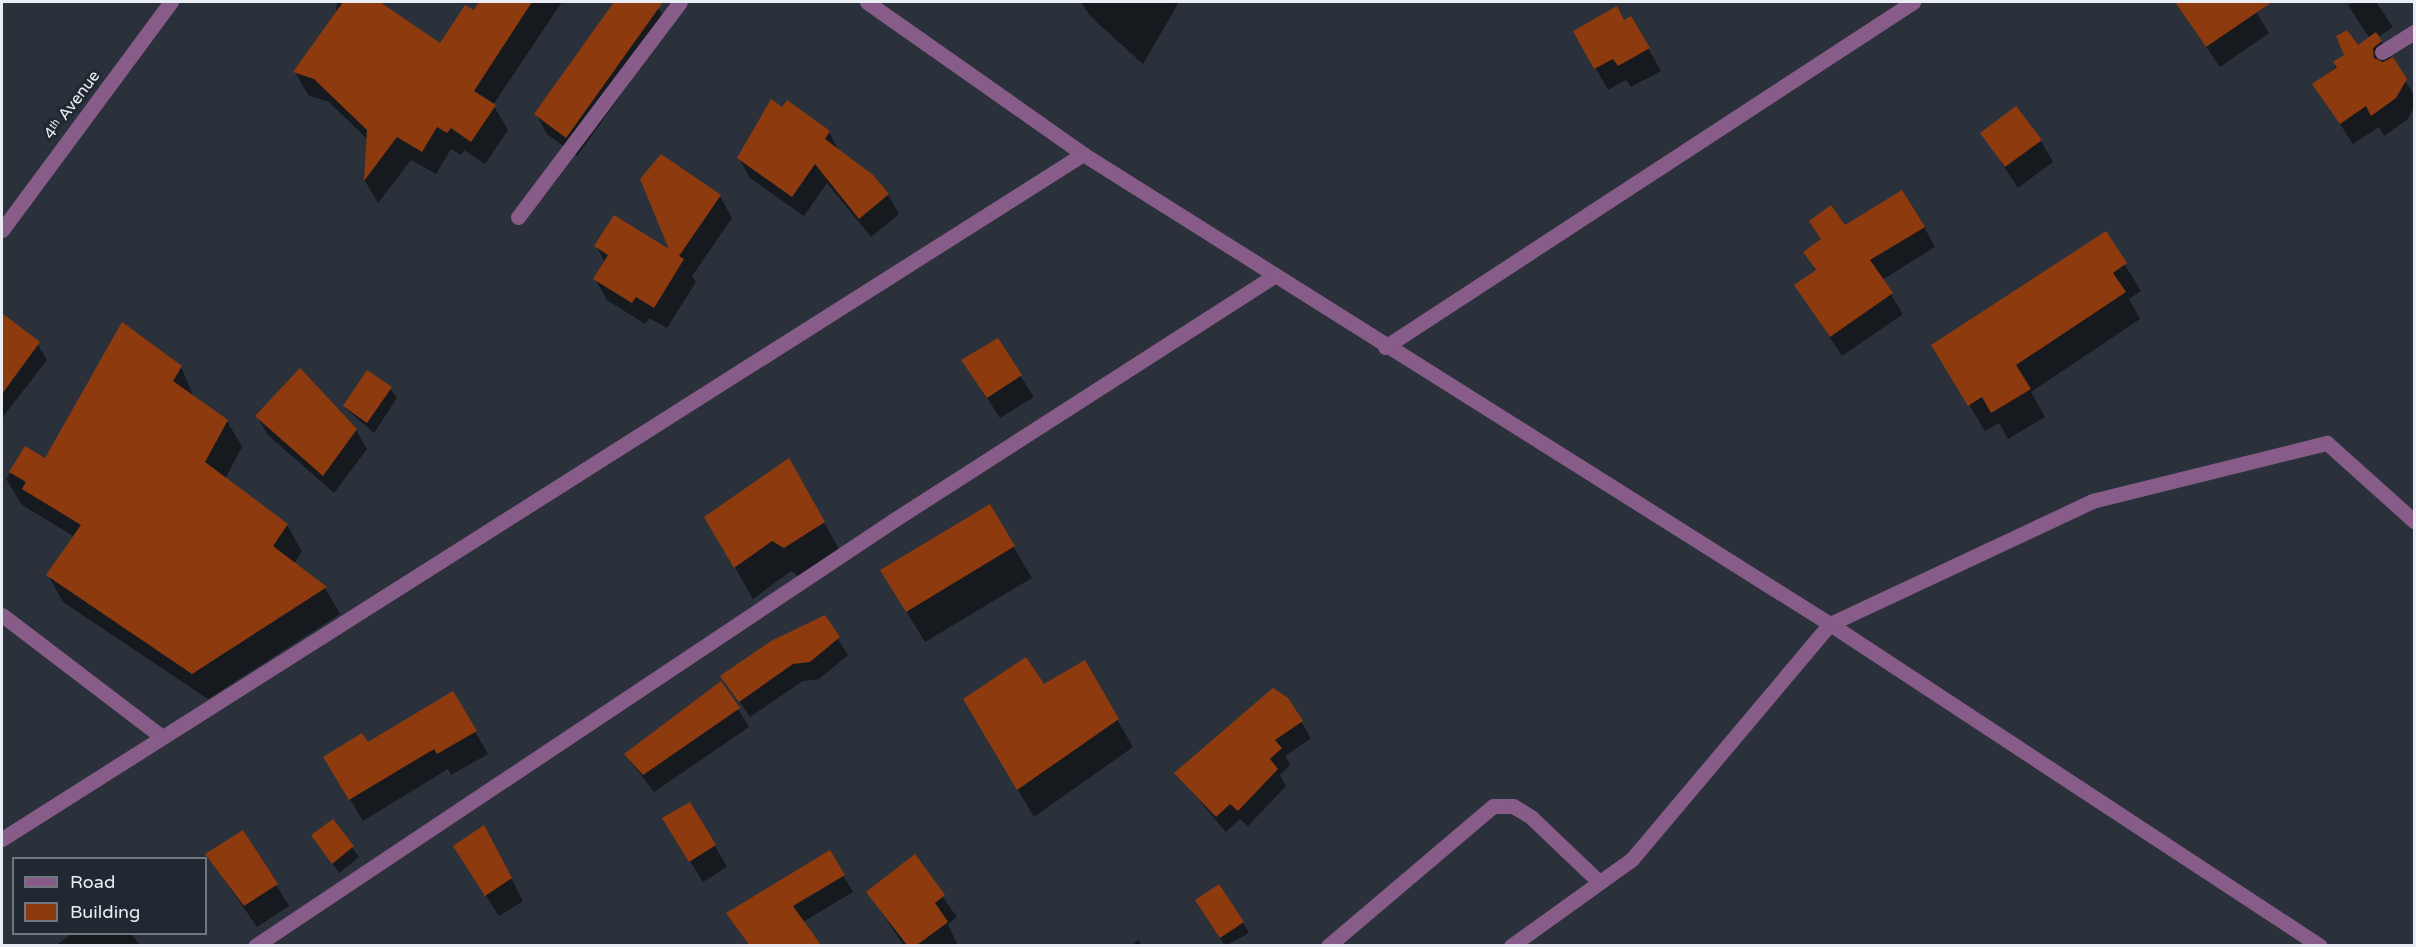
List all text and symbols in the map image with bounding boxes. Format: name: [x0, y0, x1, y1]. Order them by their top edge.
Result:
street label: 4ᵗʰ Avenue: [40, 67, 104, 143]
legend: [12, 857, 207, 935]
text: Road: [70, 871, 115, 893]
text: Building: [70, 901, 140, 923]

